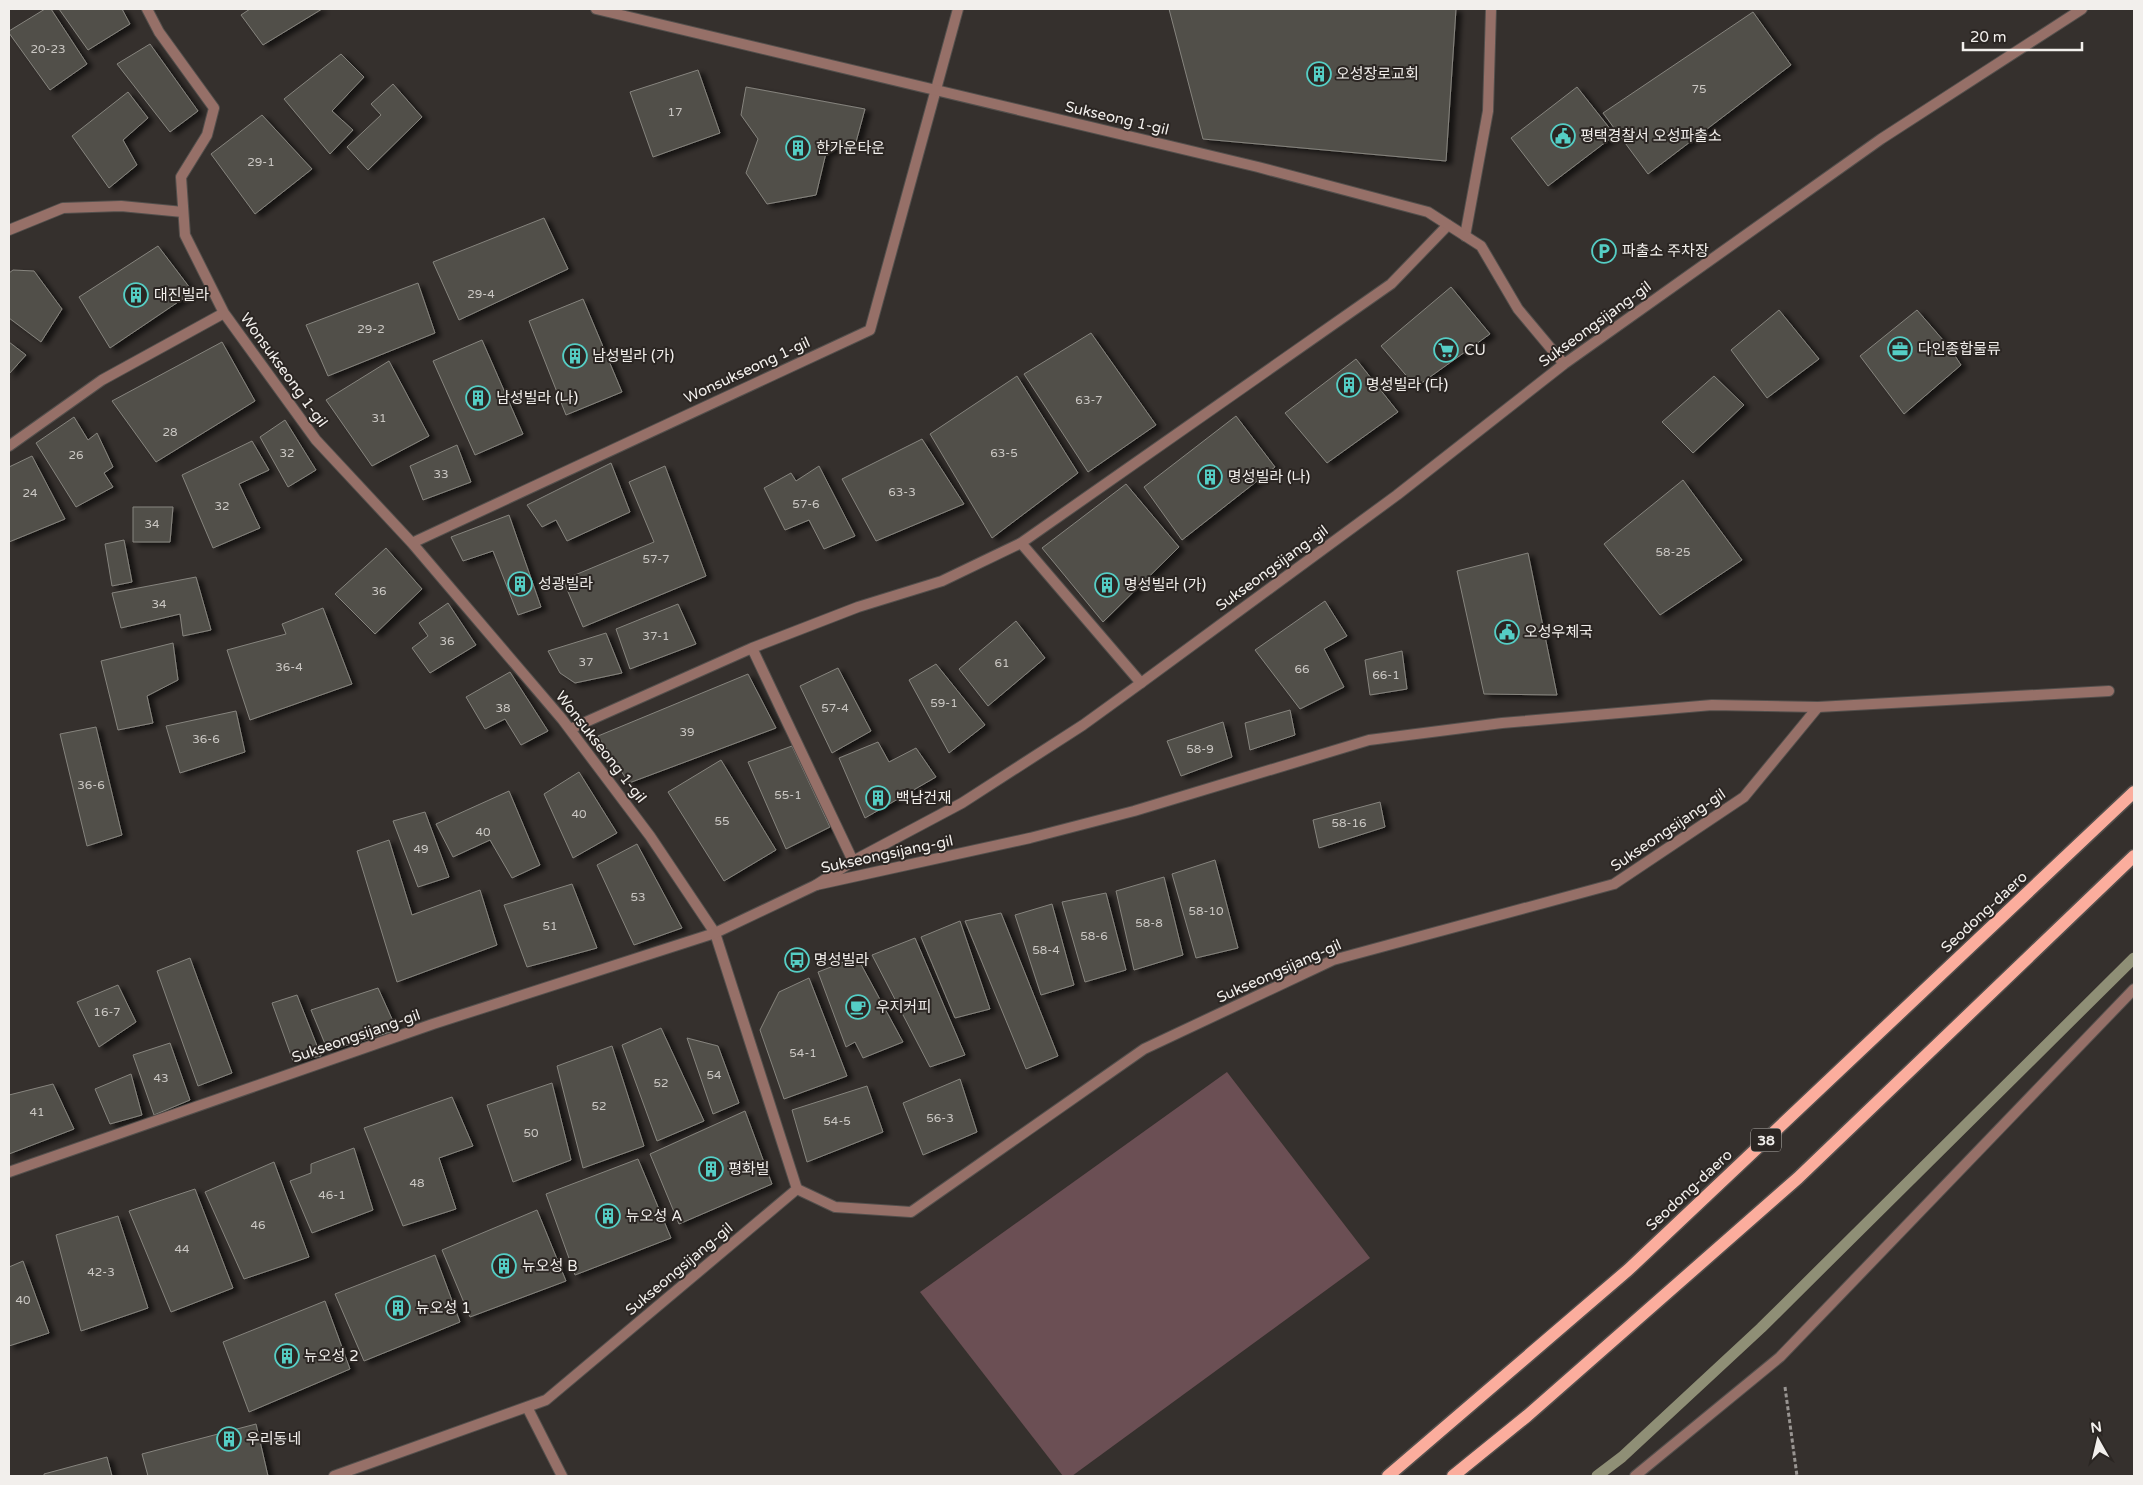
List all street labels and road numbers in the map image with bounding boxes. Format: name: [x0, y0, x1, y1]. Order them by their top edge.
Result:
street label: Sukseong 1-gil: [1063, 97, 1171, 139]
street label: Sukseongsijang-gil: [1535, 277, 1655, 371]
street label: Wonsukseong 1-gil: [236, 309, 332, 431]
street label: Wonsukseong 1-gil: [681, 333, 813, 407]
street label: Sukseongsijang-gil: [1212, 521, 1332, 615]
street label: Wonsukseong 1-gil: [552, 687, 650, 807]
street label: Sukseongsijang-gil: [1607, 785, 1729, 875]
street label: Sukseongsijang-gil: [819, 831, 955, 877]
street label: Seodong-daero: [1937, 868, 2031, 956]
street label: Sukseongsijang-gil: [1214, 935, 1344, 1007]
street label: Sukseongsijang-gil: [289, 1006, 423, 1066]
road number: 38: [1751, 1128, 1781, 1152]
street label: Seodong-daero: [1642, 1146, 1736, 1234]
street label: Sukseongsijang-gil: [622, 1219, 736, 1319]

